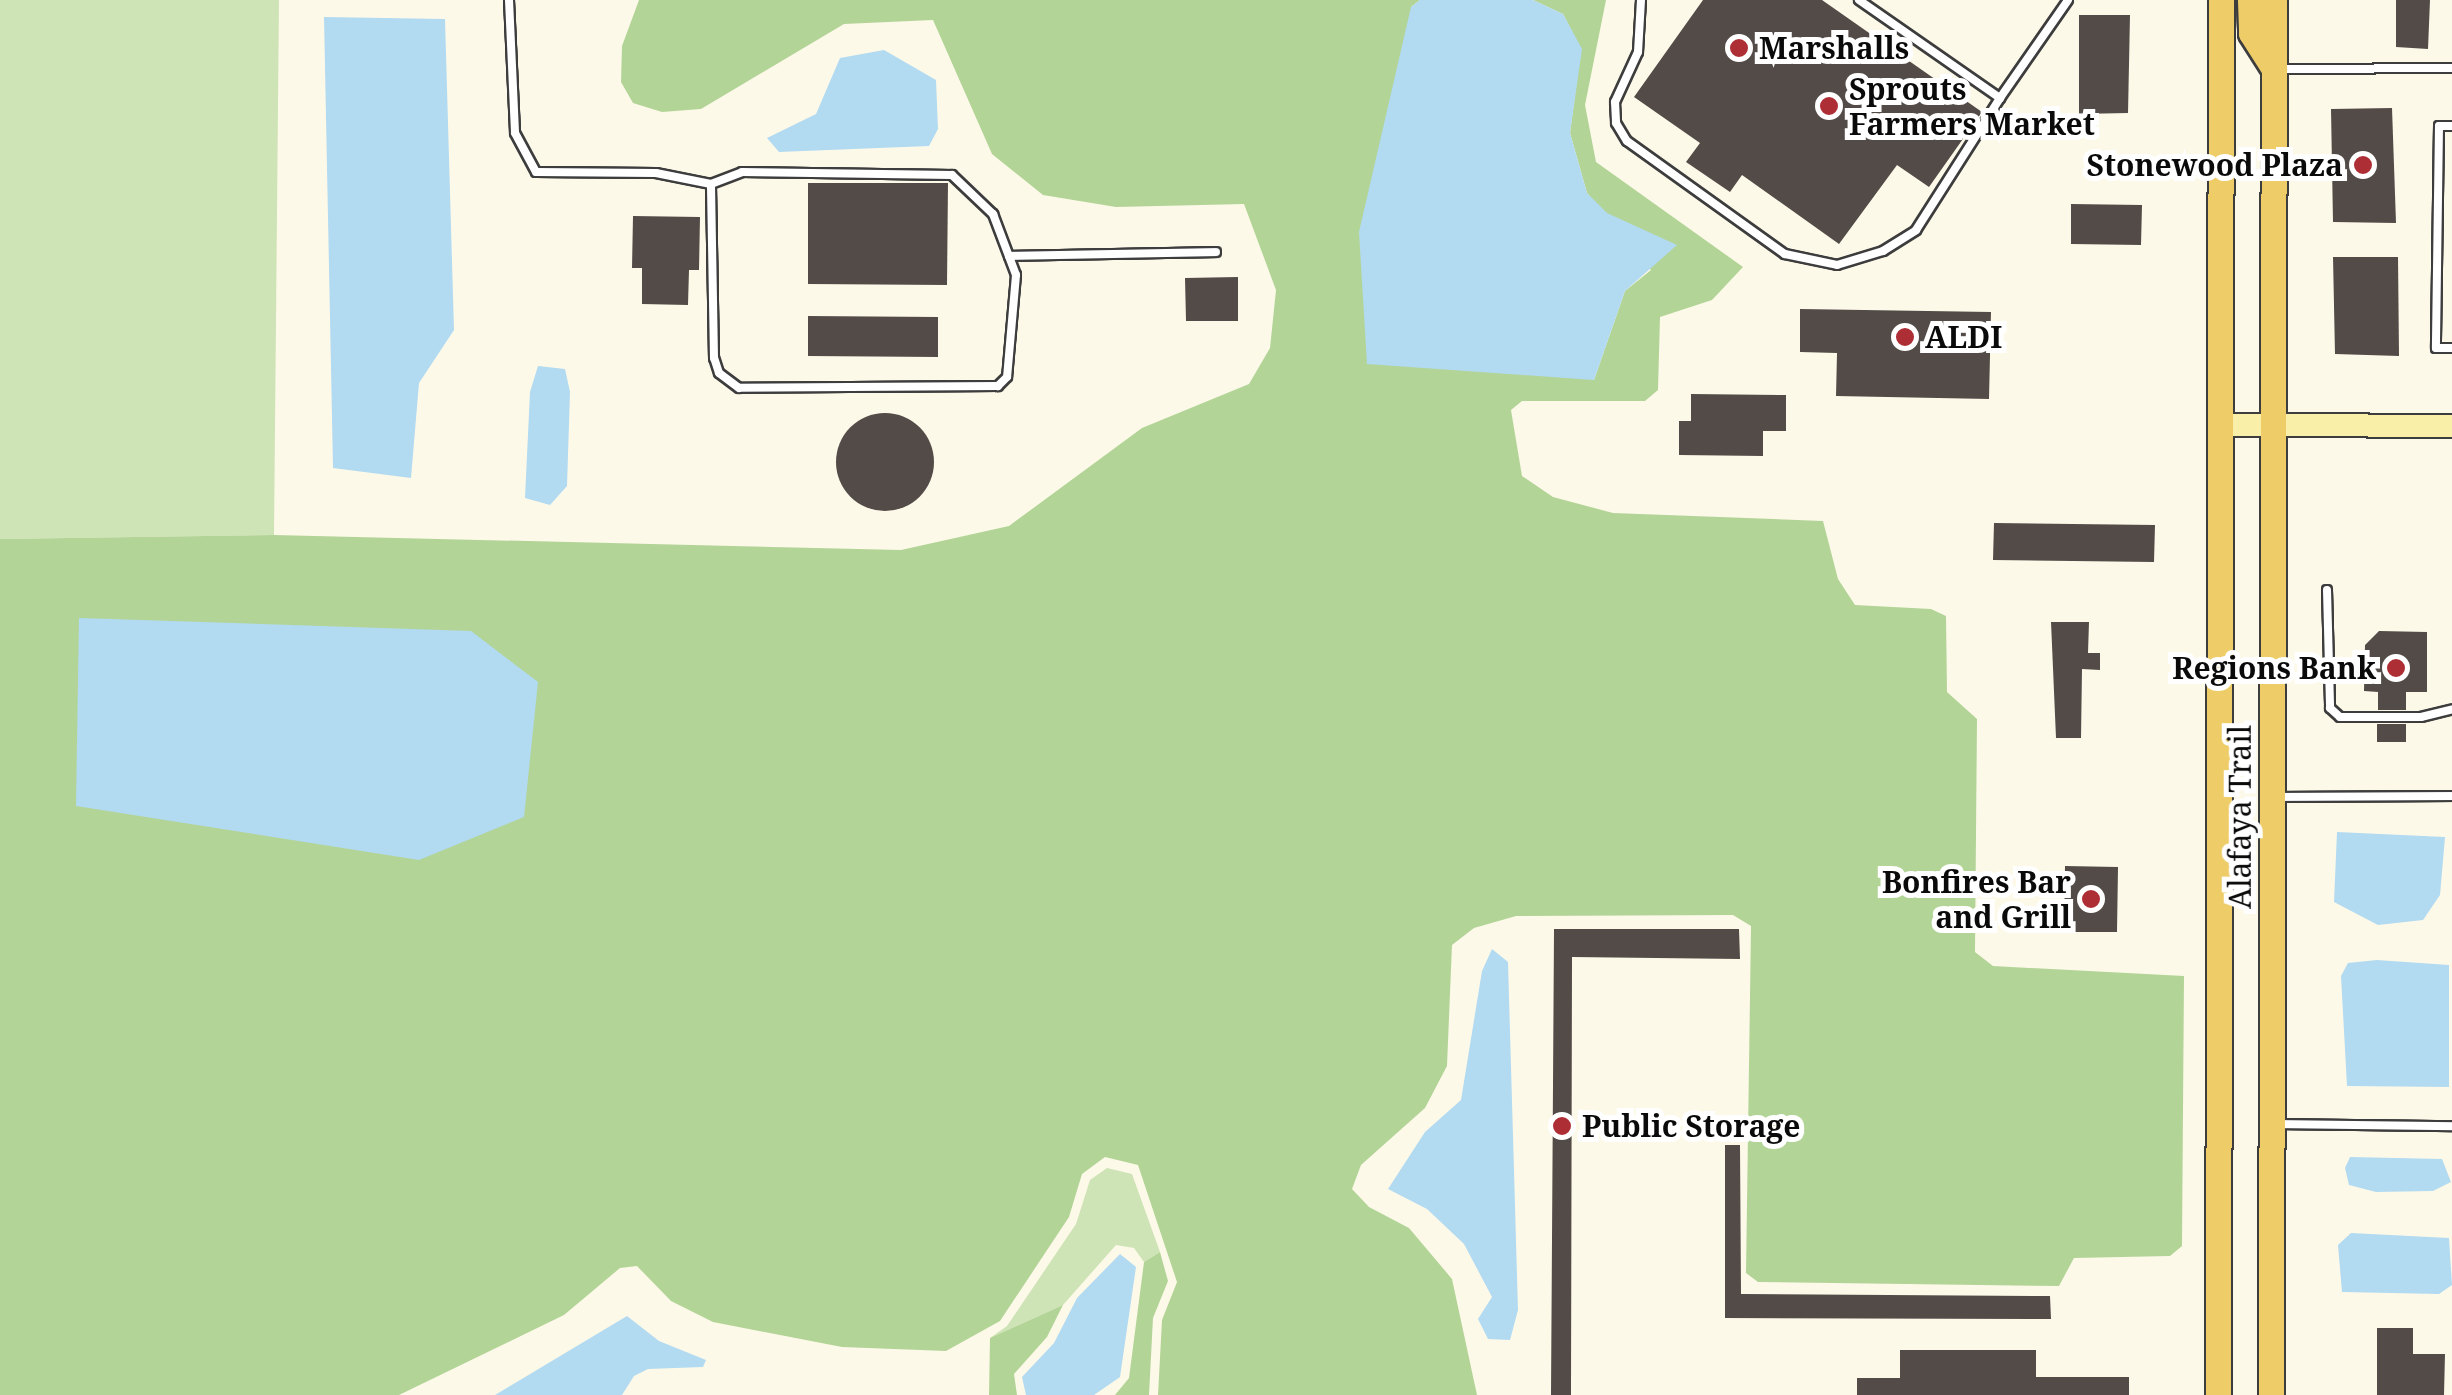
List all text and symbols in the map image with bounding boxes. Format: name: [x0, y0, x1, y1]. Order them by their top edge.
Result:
place label: Marshalls: [1759, 30, 1909, 66]
marker: Marshalls: [1728, 37, 1750, 59]
place label: Sprouts Farmers Market: [1849, 71, 2095, 142]
marker: Sprouts Farmers Market: [1818, 95, 1840, 117]
place label: Stonewood Plaza: [2087, 147, 2343, 183]
marker: Stonewood Plaza: [2352, 154, 2374, 176]
place label: ALDI: [1925, 319, 2002, 355]
marker: ALDI: [1894, 326, 1916, 348]
place label: Regions Bank: [2172, 650, 2376, 686]
marker: Regions Bank: [2385, 657, 2407, 679]
street label: Alafaya Trail: [2222, 725, 2258, 909]
place label: Bonfires Bar and Grill: [1882, 864, 2071, 934]
marker: Bonfires Bar and Grill: [2080, 888, 2102, 910]
place label: Public Storage: [1582, 1108, 1800, 1144]
marker: Public Storage: [1551, 1115, 1573, 1137]

